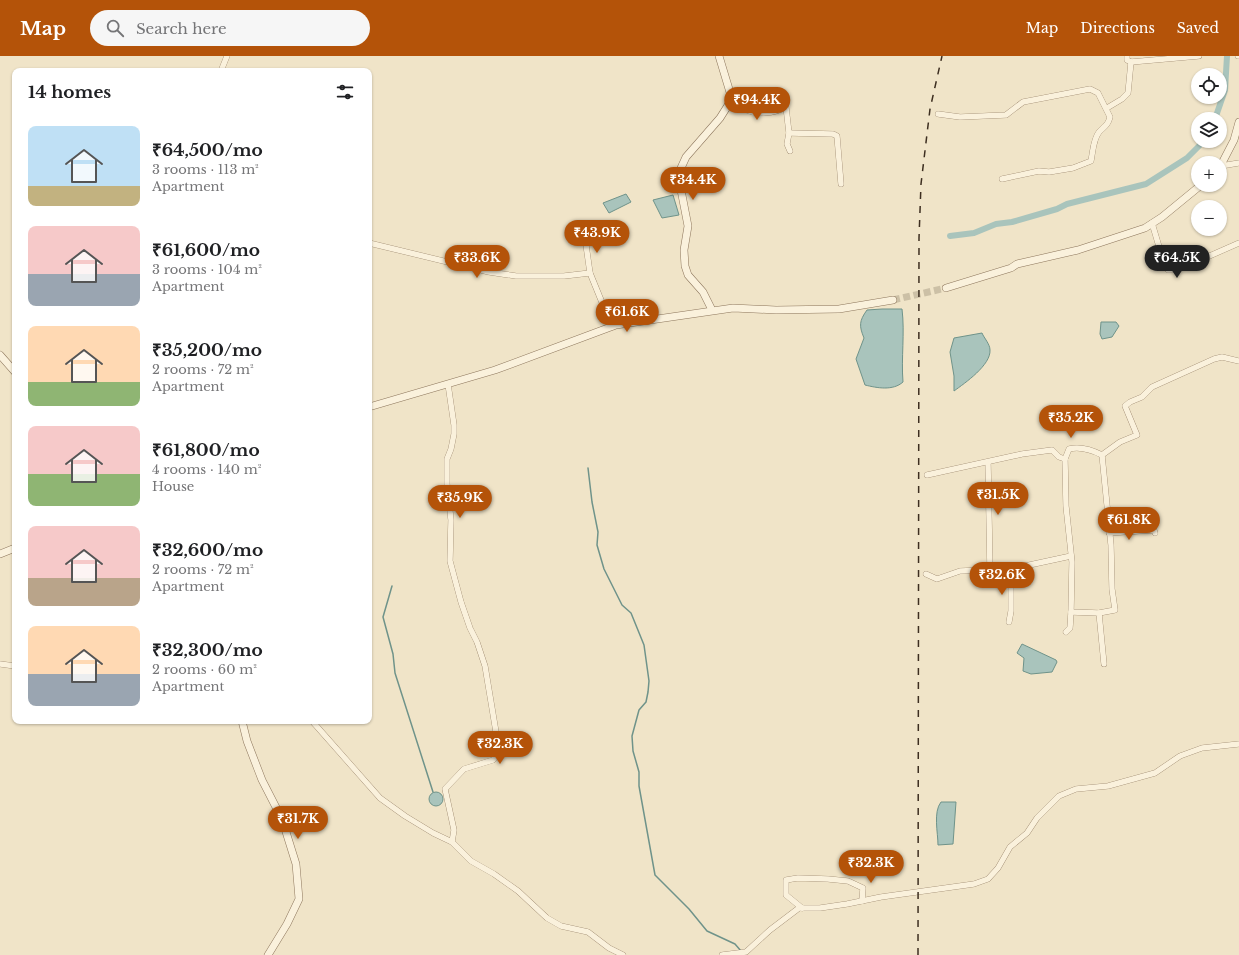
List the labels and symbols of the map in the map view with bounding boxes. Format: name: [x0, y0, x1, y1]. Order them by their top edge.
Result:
pin: ₹94.4K: [724, 87, 790, 121]
pin: ₹34.4K: [660, 167, 726, 201]
pin: ₹43.9K: [564, 220, 630, 254]
pin: ₹33.6K: [444, 245, 510, 279]
pin: ₹64.5K: [1144, 245, 1210, 279]
pin: ₹61.6K: [594, 299, 660, 333]
pin: ₹35.2K: [1038, 405, 1104, 439]
pin: ₹31.5K: [965, 482, 1031, 516]
pin: ₹35.9K: [427, 485, 493, 519]
pin: ₹61.8K: [1096, 507, 1162, 541]
pin: ₹32.6K: [969, 562, 1035, 596]
pin: ₹32.3K: [467, 731, 533, 765]
pin: ₹31.7K: [265, 806, 331, 840]
pin: ₹32.3K: [838, 850, 904, 884]

